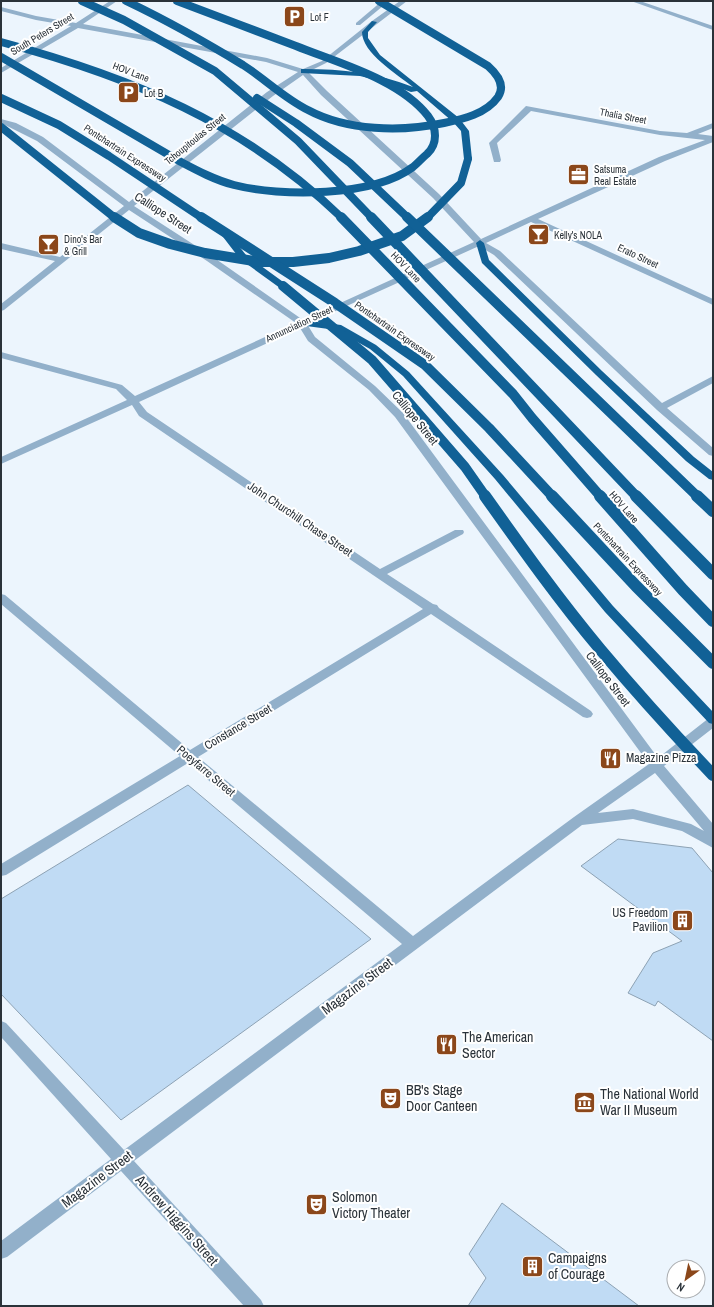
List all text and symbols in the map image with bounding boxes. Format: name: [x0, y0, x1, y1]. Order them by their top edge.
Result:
parking icon: Lot F: [281, 4, 307, 30]
street label: South Peters Street: [8, 10, 77, 58]
place label: Lot F: [310, 11, 329, 24]
street label: HOV Lane: [111, 59, 152, 85]
parking icon: Lot B: [115, 80, 141, 106]
place label: Lot B: [144, 87, 164, 100]
street label: Thalia Street: [599, 105, 648, 127]
street label: Tchoupitoulas Street: [162, 110, 229, 168]
street label: Pontchartrain Expressway: [81, 121, 169, 185]
office icon: Satsuma Real Estate: [565, 162, 591, 188]
place label: Satsuma Real Estate: [594, 163, 637, 188]
street label: Calliope Street: [131, 189, 195, 238]
bar icon: Kelly's NOLA: [526, 222, 552, 248]
place label: Kelly's NOLA: [554, 229, 603, 242]
bar icon: Dino's Bar & Grill: [35, 232, 61, 258]
place label: Dino's Bar & Grill: [64, 233, 102, 258]
street label: Erato Street: [615, 241, 661, 271]
street label: HOV Lane: [388, 249, 424, 286]
street label: Pontchartrain Expressway: [352, 298, 439, 364]
street label: Annunciation Street: [262, 302, 335, 346]
street label: Calliope Street: [388, 388, 442, 449]
street label: John Churchill Chase Street: [245, 478, 356, 560]
street label: HOV Lane: [607, 488, 642, 526]
street label: Pontchartrain Expressway: [591, 520, 666, 599]
street label: Calliope Street: [582, 648, 634, 710]
street label: Constance Street: [201, 700, 275, 753]
street label: Poeyfarre Street: [173, 742, 239, 800]
restaurant icon: Magazine Pizza: [598, 745, 624, 771]
place label: Magazine Pizza: [626, 750, 697, 766]
place label: US Freedom Pavilion: [612, 905, 668, 935]
building icon: US Freedom Pavilion: [670, 907, 696, 933]
street label: Magazine Street: [318, 953, 396, 1019]
place label: The American Sector: [462, 1028, 533, 1062]
restaurant icon: The American Sector: [433, 1032, 459, 1058]
place label: BB's Stage Door Canteen: [406, 1081, 477, 1115]
theatre icon: BB's Stage Door Canteen: [378, 1085, 404, 1111]
place label: The National World War II Museum: [600, 1085, 699, 1119]
museum icon: The National World War II Museum: [571, 1089, 597, 1115]
street label: Magazine Street: [58, 1146, 136, 1212]
street label: Andrew Higgins Street: [131, 1170, 222, 1269]
place label: Solomon Victory Theater: [332, 1188, 410, 1222]
theatre icon: Solomon Victory Theater: [304, 1192, 330, 1218]
place label: Campaigns of Courage: [548, 1249, 607, 1283]
building icon: Campaigns of Courage: [519, 1253, 545, 1279]
north arrow: [666, 1259, 706, 1299]
text: N: [674, 1280, 687, 1295]

